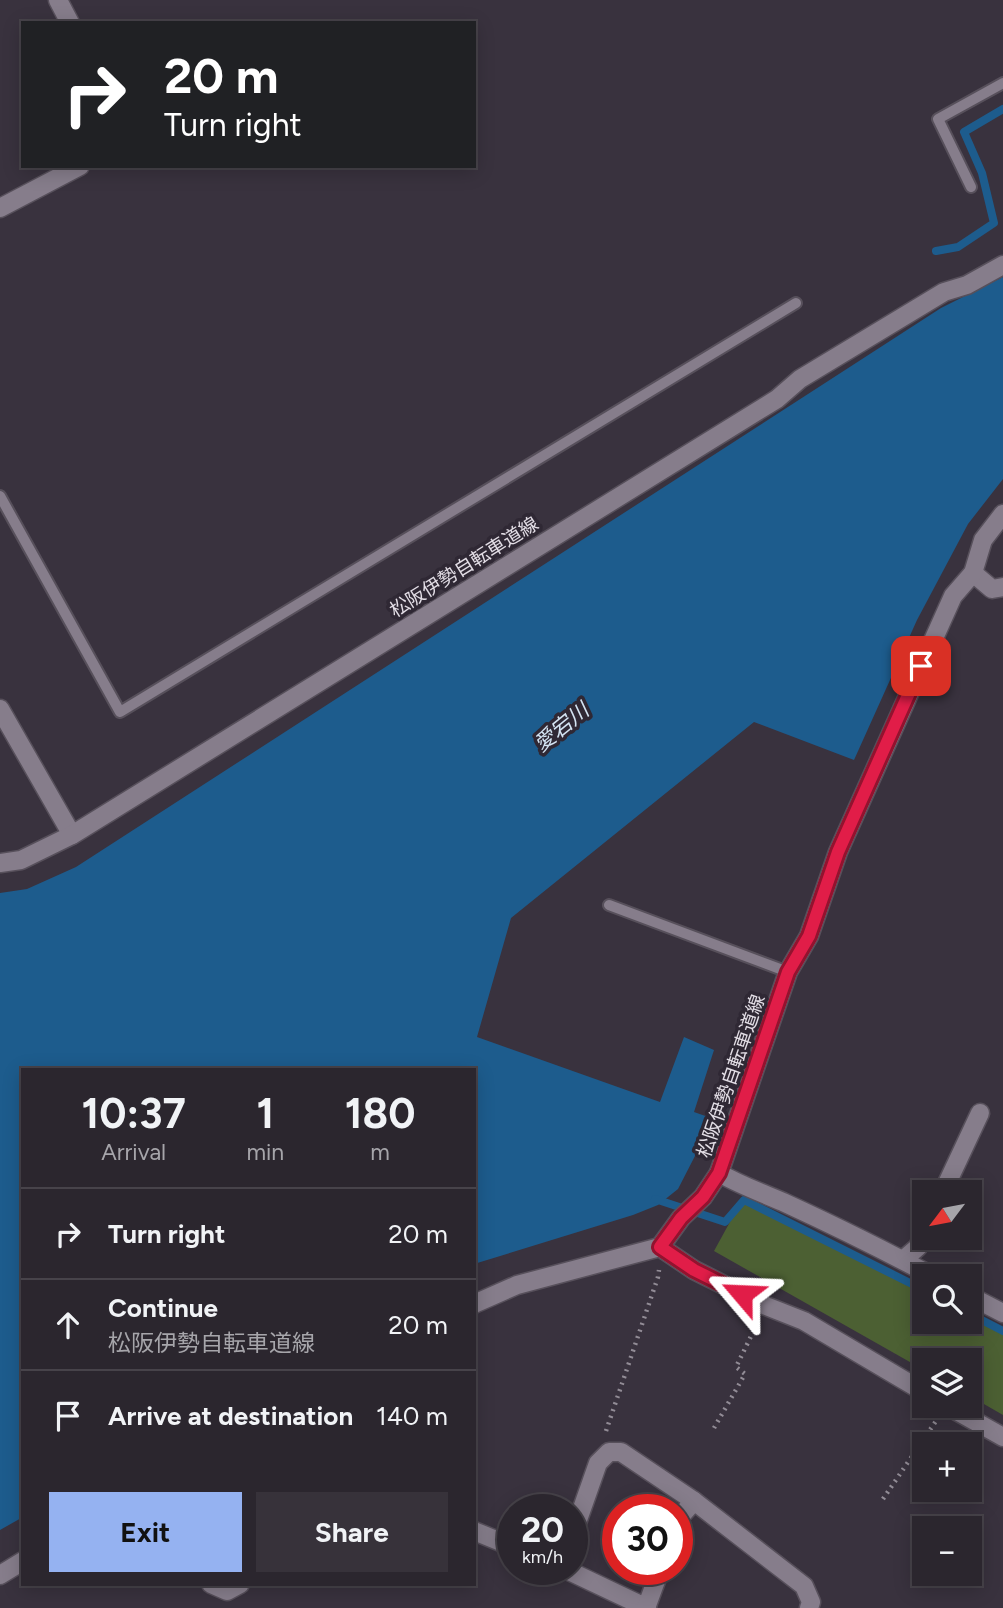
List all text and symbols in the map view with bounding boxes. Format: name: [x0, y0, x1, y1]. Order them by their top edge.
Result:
text: 20 m: [164, 46, 279, 105]
icon: right: [49, 49, 140, 140]
text: Turn right: [164, 106, 302, 144]
street label: 松阪伊勢自転車道線: [385, 512, 543, 622]
pin: [891, 636, 951, 696]
icon: arrive: [902, 647, 940, 685]
water label: 愛宕川: [529, 696, 595, 757]
street label: 松阪伊勢自転車道線: [692, 991, 770, 1161]
text: 10:37: [82, 1088, 186, 1139]
text: 1: [256, 1088, 274, 1139]
text: 180: [345, 1088, 415, 1139]
text: Arrival: [101, 1138, 166, 1166]
text: min: [246, 1138, 284, 1166]
text: m: [370, 1138, 390, 1166]
north arrow: [912, 1180, 982, 1250]
map controls: [912, 1180, 982, 1586]
icon: right: [49, 1215, 87, 1253]
text: Turn right: [108, 1218, 225, 1250]
text: 20 m: [388, 1218, 448, 1250]
position arrow: [705, 1257, 779, 1331]
button: search: [912, 1264, 982, 1334]
text: Continue: [108, 1292, 218, 1324]
icon: ahead: [49, 1306, 87, 1344]
text: 20 m: [388, 1309, 448, 1341]
text: 松阪伊勢自転車道線: [108, 1329, 315, 1357]
button: layers: [912, 1348, 982, 1418]
icon: arrive: [49, 1397, 87, 1435]
text: Arrive at destination: [108, 1400, 353, 1432]
text: 140 m: [376, 1400, 448, 1432]
button: +: [912, 1432, 982, 1502]
button: Exit: [49, 1492, 242, 1572]
button: Share: [256, 1492, 448, 1572]
speed limit sign: 30: [602, 1494, 693, 1585]
text: 20: [521, 1509, 564, 1551]
button: −: [912, 1516, 982, 1586]
text: km/h: [522, 1546, 563, 1568]

